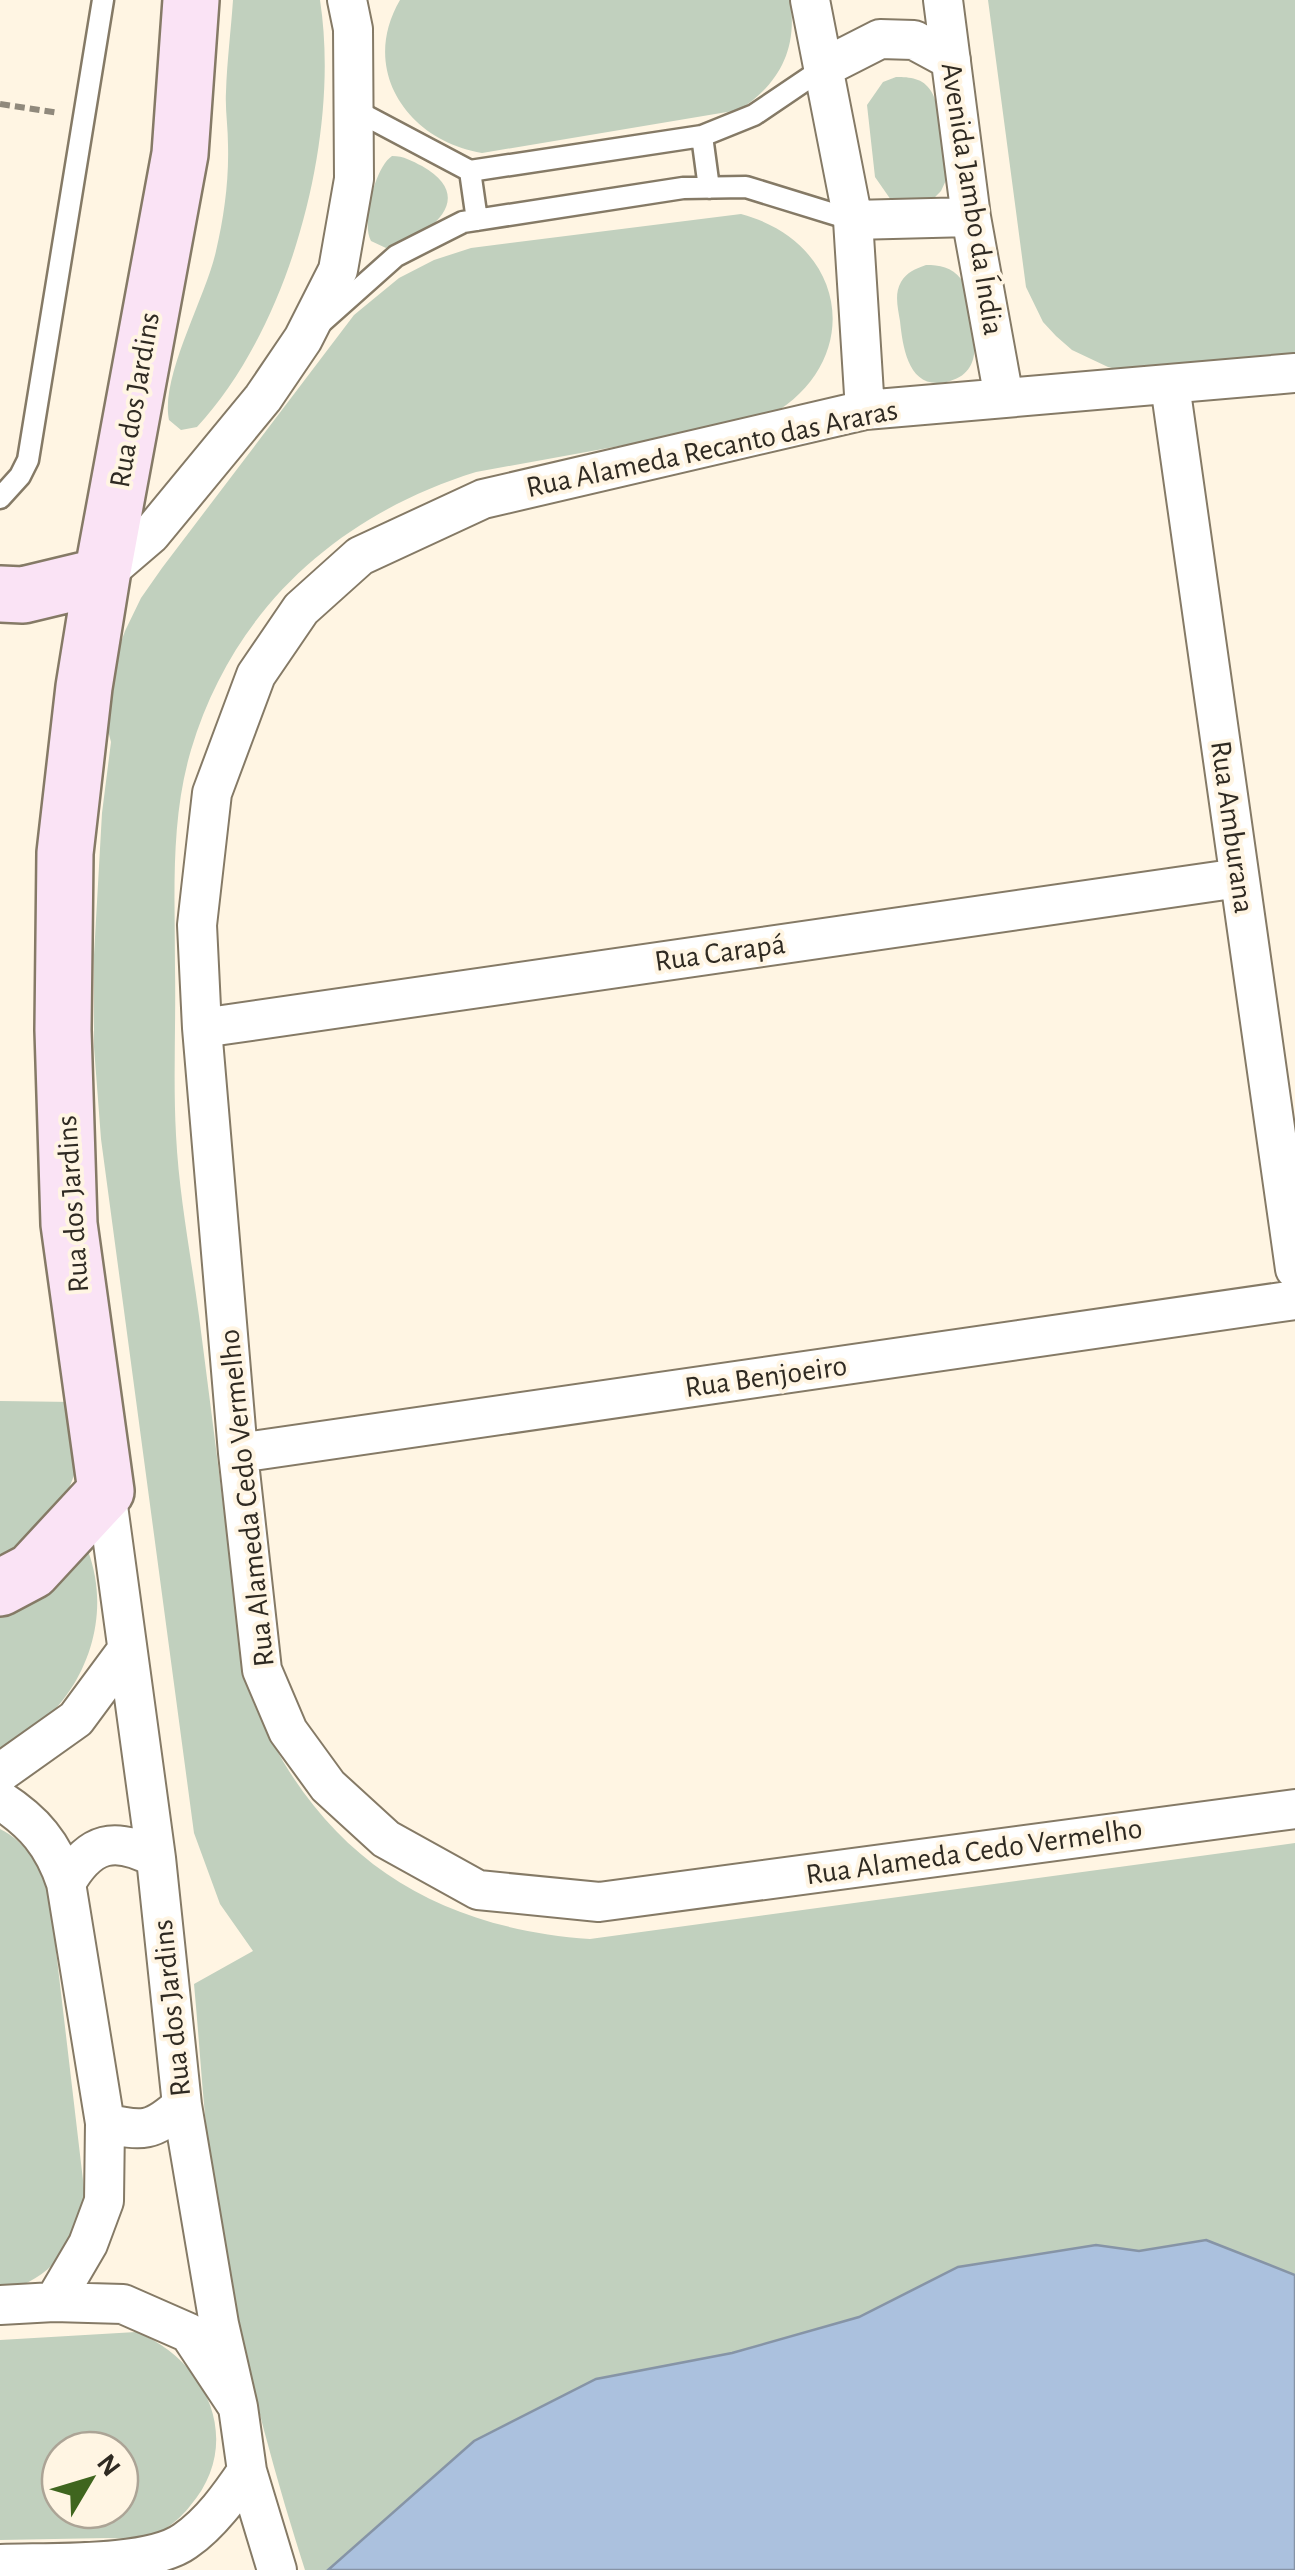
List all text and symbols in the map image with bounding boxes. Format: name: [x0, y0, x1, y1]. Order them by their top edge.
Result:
street label: Avenida Jambo da Índia: [936, 60, 1010, 337]
street label: Rua dos Jardins: [105, 310, 165, 490]
street label: Rua Alameda Recanto das Araras: [524, 395, 900, 503]
street label: Rua Amburana: [1205, 739, 1259, 915]
street label: Rua Carapá: [653, 929, 787, 977]
street label: Rua dos Jardins: [52, 1114, 94, 1294]
street label: Rua Alameda Cedo Vermelho: [214, 1328, 280, 1668]
street label: Rua Benjoeiro: [683, 1351, 849, 1403]
street label: Rua Alameda Cedo Vermelho: [804, 1814, 1144, 1890]
street label: Rua dos Jardins: [148, 1918, 196, 2098]
north arrow: [40, 2430, 140, 2530]
text: N: [91, 2450, 125, 2482]

